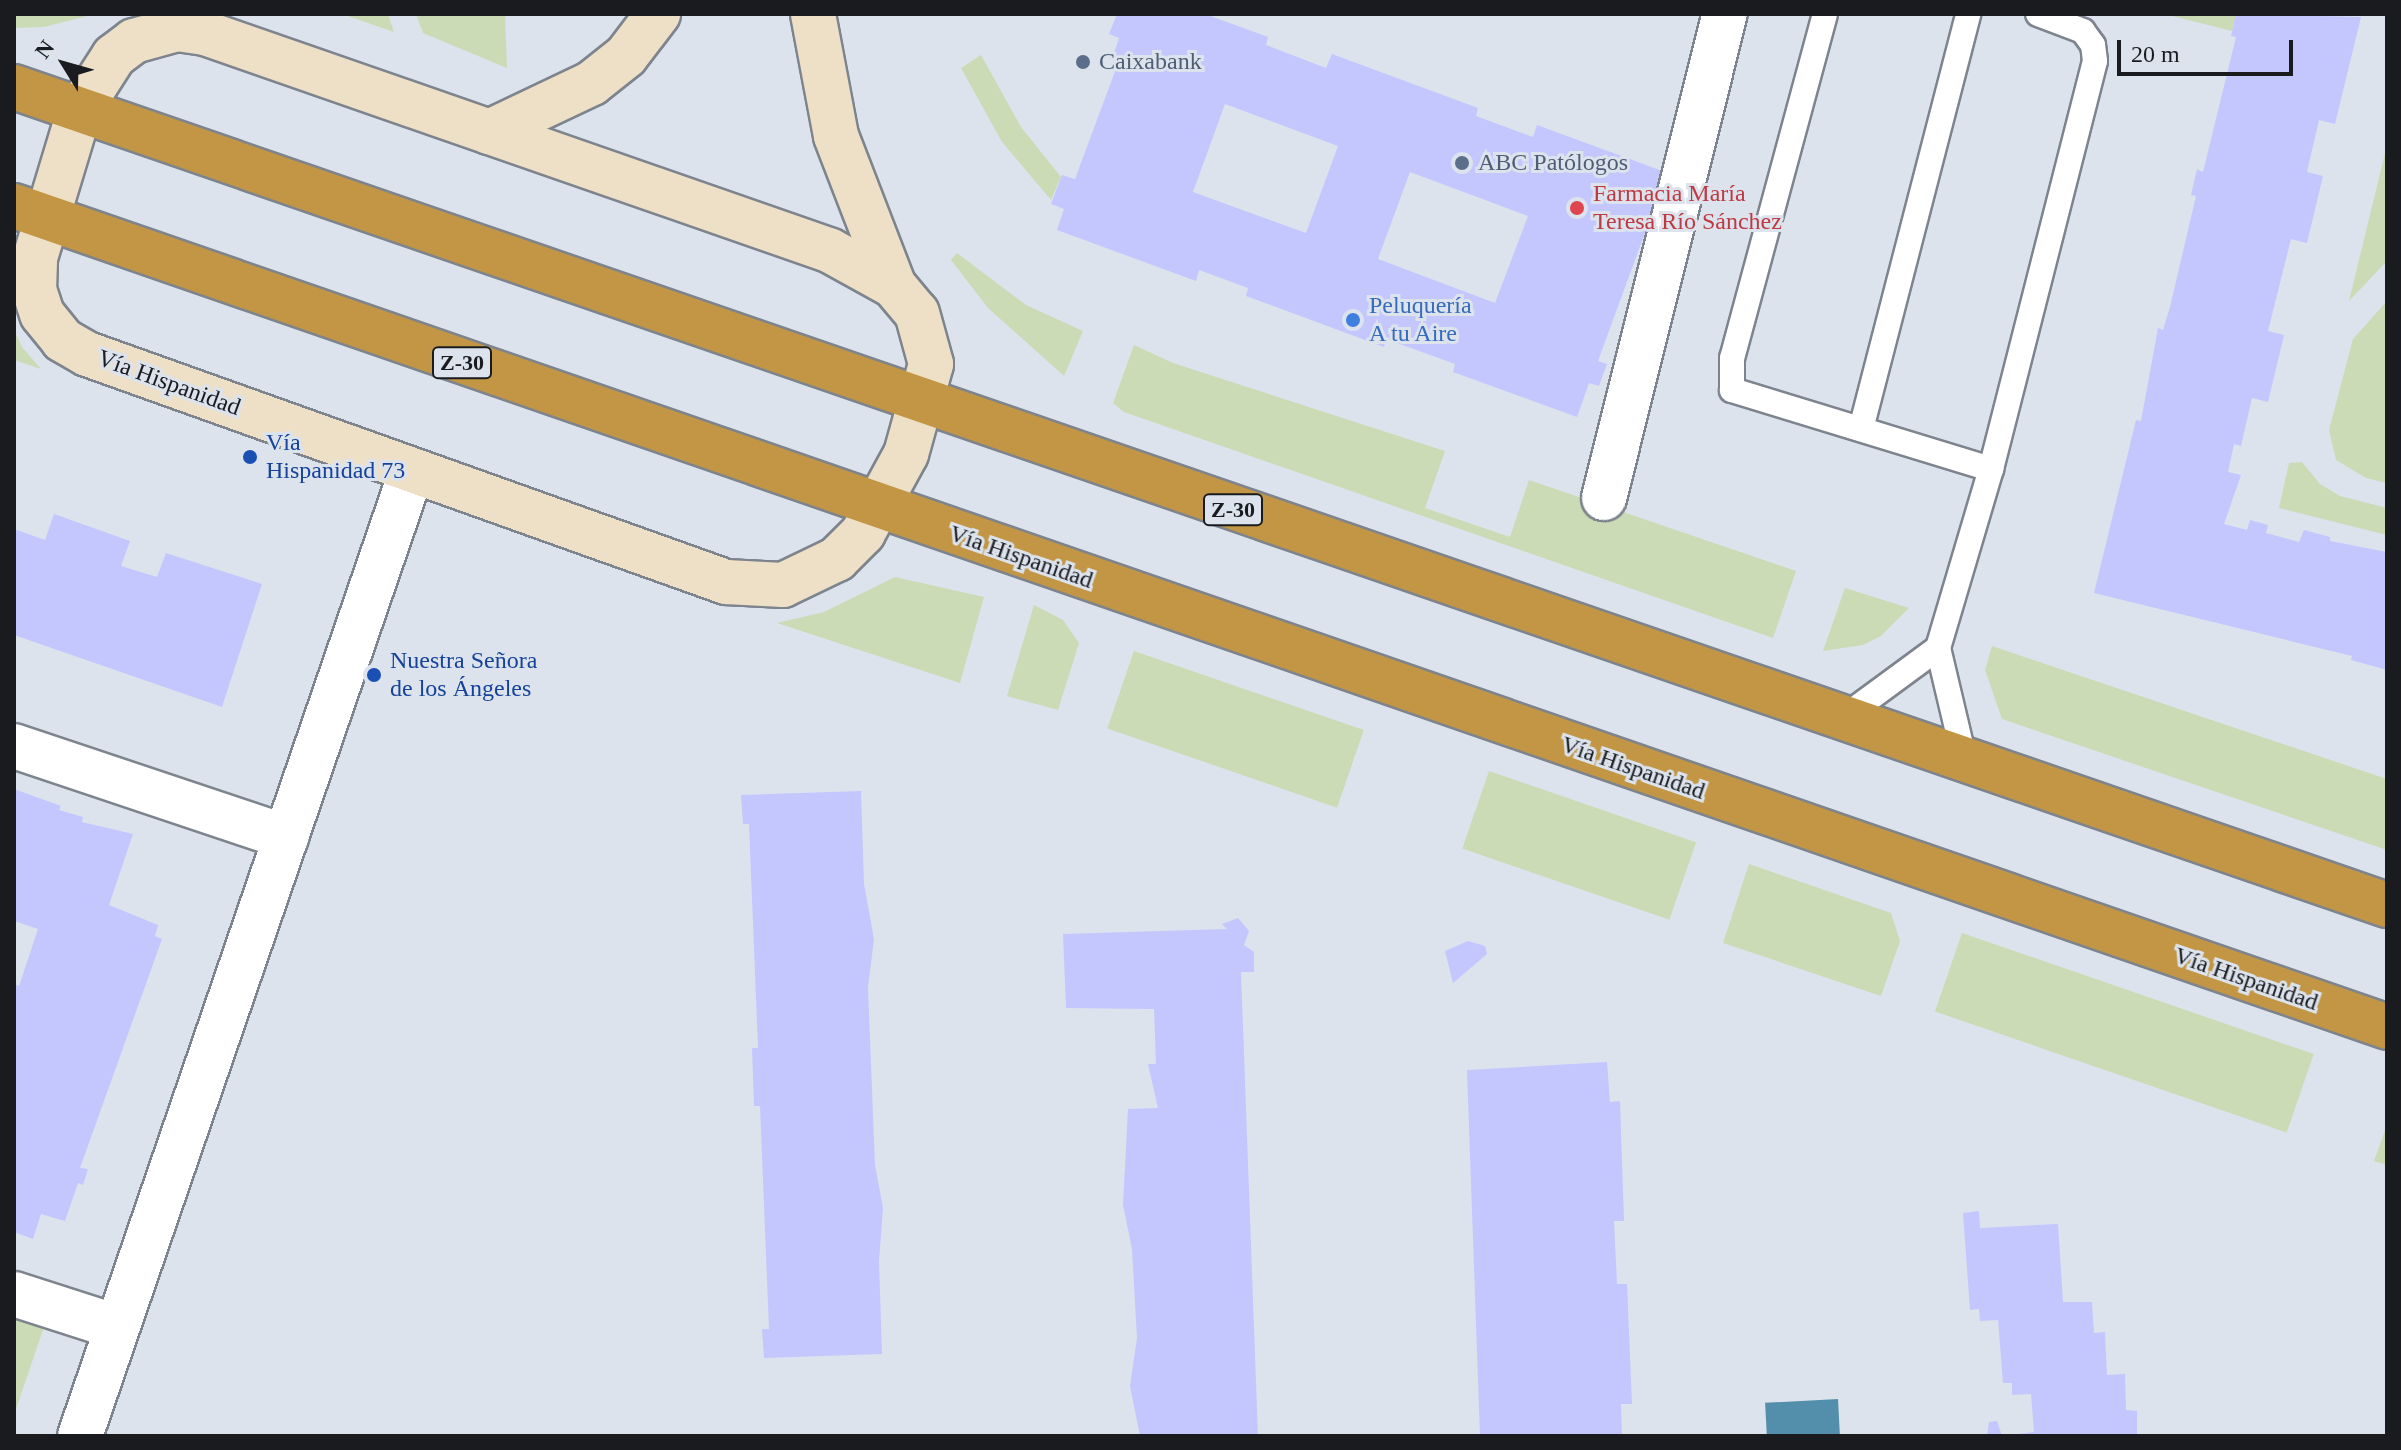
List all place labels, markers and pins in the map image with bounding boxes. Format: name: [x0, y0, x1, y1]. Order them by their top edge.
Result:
place label: Caixabank: [1099, 48, 1202, 76]
marker: Caixabank: [1074, 53, 1092, 71]
place label: ABC Patólogos: [1478, 149, 1628, 177]
marker: ABC Patólogos: [1453, 154, 1471, 172]
place label: Farmacia María Teresa Río Sánchez: [1593, 180, 1782, 236]
marker: Farmacia María Teresa Río Sánchez: [1568, 199, 1586, 217]
place label: Peluquería A tu Aire: [1369, 292, 1472, 348]
marker: Peluquería A tu Aire: [1344, 311, 1362, 329]
place label: Vía Hispanidad 73: [266, 429, 405, 485]
marker: Vía Hispanidad 73: [241, 448, 259, 466]
place label: Nuestra Señora de los Ángeles: [390, 647, 537, 703]
marker: Nuestra Señora de los Ángeles: [365, 666, 383, 684]

